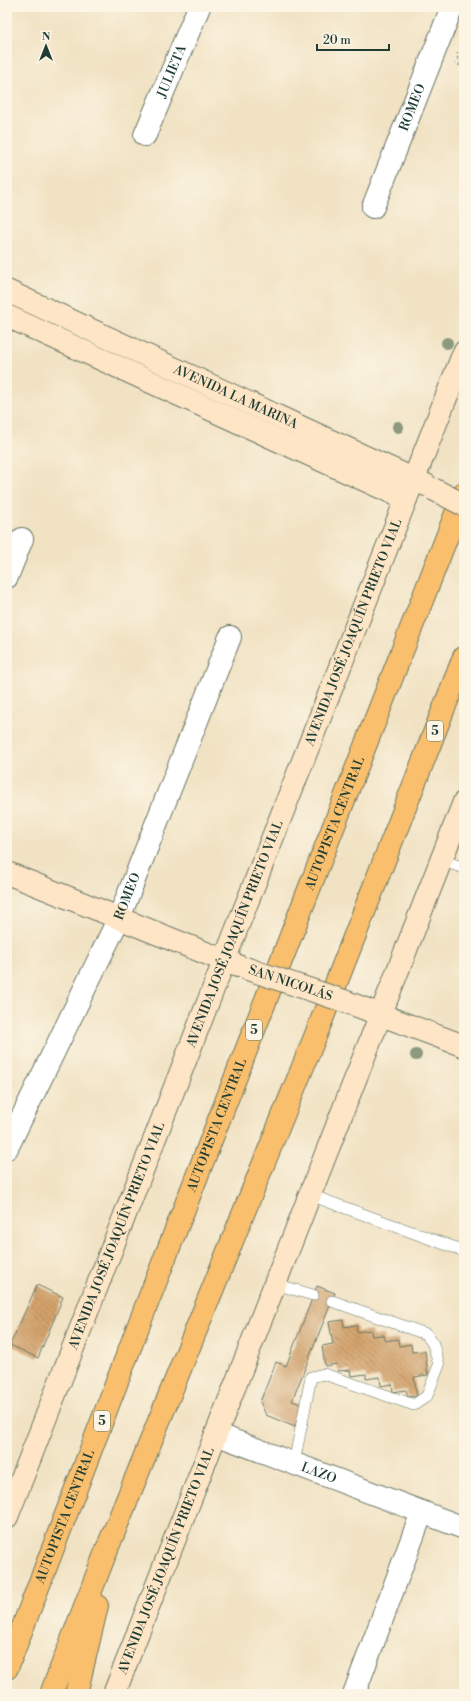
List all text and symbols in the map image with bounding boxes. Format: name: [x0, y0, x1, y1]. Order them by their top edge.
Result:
north arrow: [26, 26, 66, 66]
scale bar: [317, 26, 389, 52]
text: N: [42, 30, 51, 44]
text: 20 m: [323, 33, 351, 48]
street label: JULIETA: [153, 42, 190, 101]
street label: ROMEO: [396, 81, 429, 133]
street label: AVENIDA LA MARINA: [170, 361, 301, 433]
street label: AVENIDA JOSÉ JOAQUÍN PRIETO VIAL: [301, 516, 406, 749]
road number: 5: [427, 721, 443, 741]
street label: AUTOPISTA CENTRAL: [301, 754, 368, 893]
street label: AVENIDA JOSÉ JOAQUÍN PRIETO VIAL: [183, 818, 287, 1051]
street label: ROMEO: [111, 870, 144, 922]
street label: SAN NICOLÁS: [246, 962, 335, 1005]
road number: 5: [246, 1020, 262, 1040]
street label: AUTOPISTA CENTRAL: [183, 1056, 250, 1195]
street label: AVENIDA JOSÉ JOAQUÍN PRIETO VIAL: [65, 1119, 169, 1353]
road number: 5: [94, 1411, 110, 1431]
street label: AVENIDA JOSÉ JOAQUÍN PRIETO VIAL: [114, 1445, 218, 1678]
street label: AUTOPISTA CENTRAL: [32, 1447, 98, 1587]
street label: LAZO: [299, 1459, 339, 1487]

